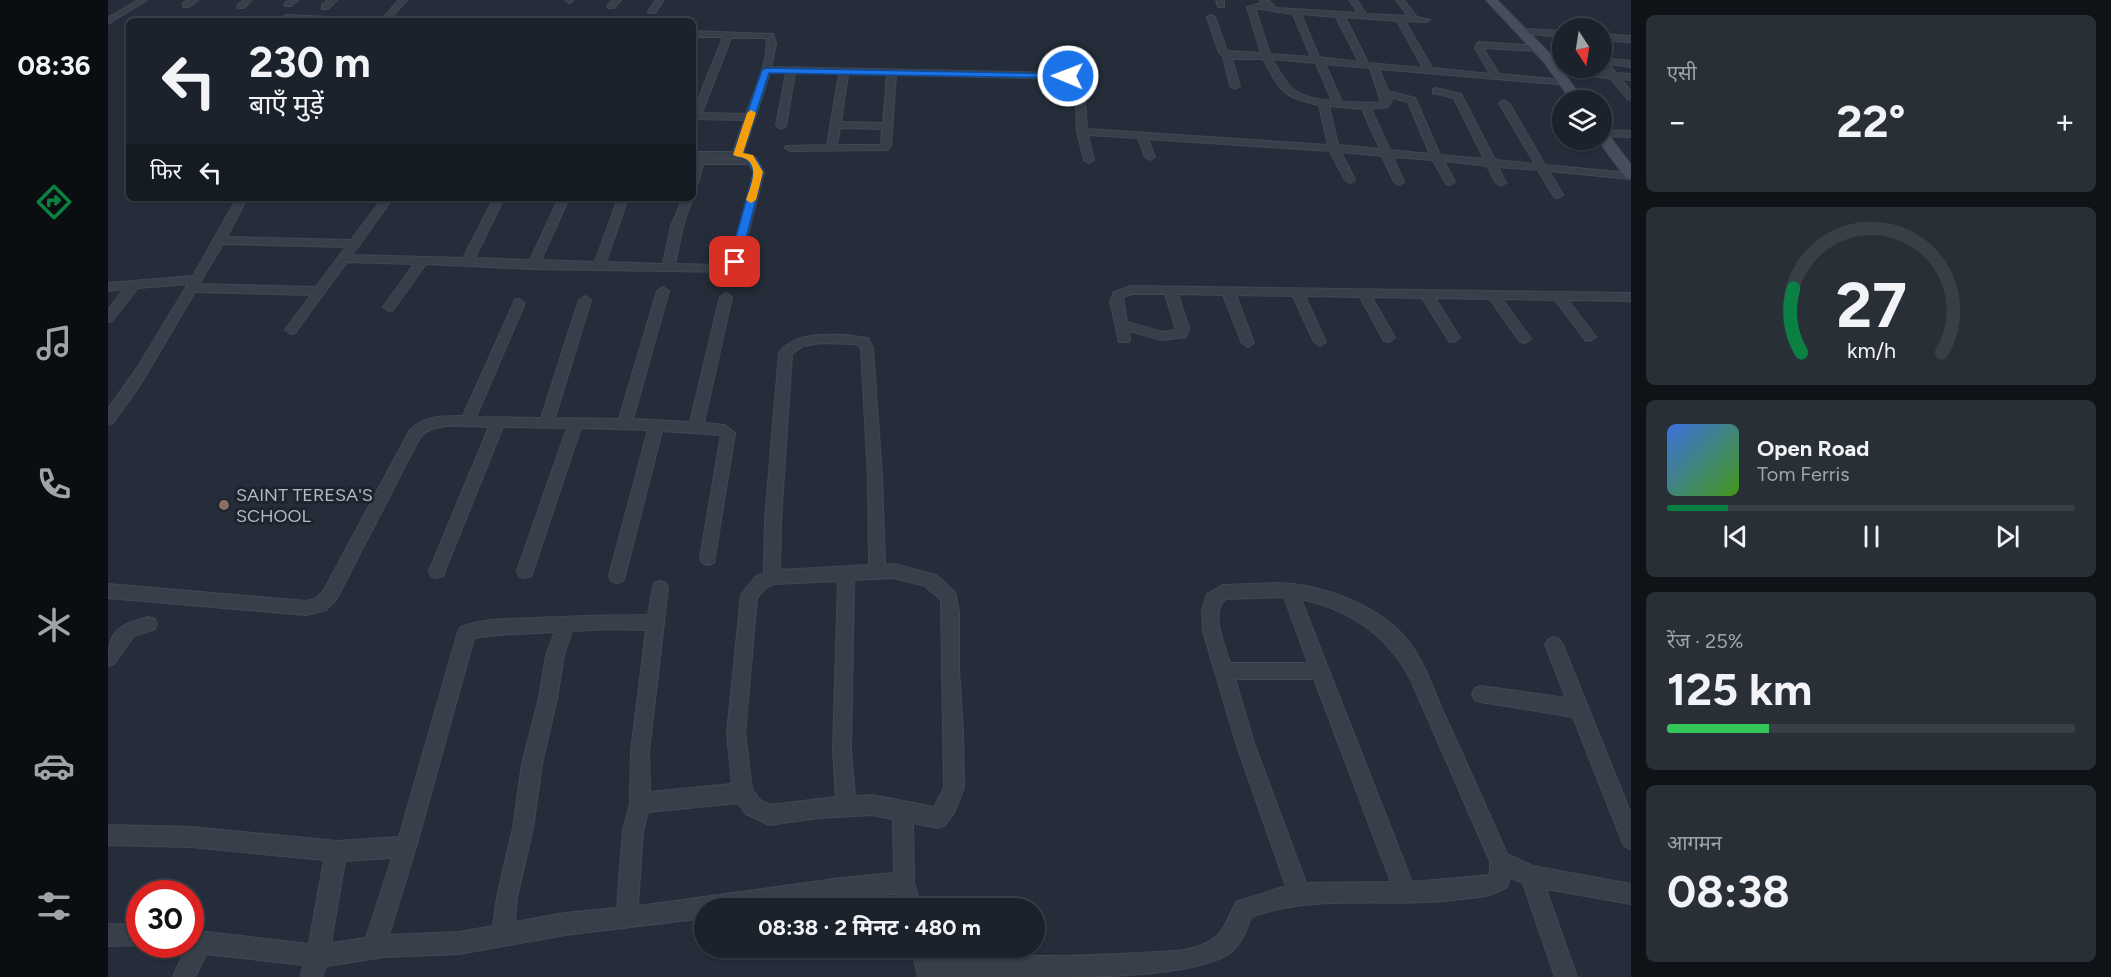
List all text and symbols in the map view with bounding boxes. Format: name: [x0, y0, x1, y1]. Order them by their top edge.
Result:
north arrow: [1552, 18, 1612, 78]
map controls: [1552, 18, 1612, 150]
text: 230 m: [249, 37, 371, 88]
icon: left: [150, 42, 228, 120]
position arrow: [1036, 44, 1100, 108]
text: 08:36: [18, 49, 90, 82]
text: एसी: [1667, 61, 1697, 85]
text: बाएँ मुड़ें: [249, 88, 324, 121]
button: layers: [1552, 90, 1612, 150]
text: 22°: [1836, 94, 1906, 148]
text: −: [1667, 102, 1688, 141]
text: +: [2054, 102, 2075, 141]
icon: left: [194, 156, 227, 189]
text: फिर: [150, 158, 182, 185]
icon: directions: [33, 181, 75, 223]
pin: [709, 236, 760, 287]
icon: arrive: [718, 245, 751, 278]
text: 27: [1836, 268, 1906, 343]
icon: music: [33, 322, 75, 364]
text: km/h: [1847, 339, 1895, 364]
text: Open Road: [1757, 435, 1869, 462]
text: Tom Ferris: [1757, 462, 1850, 486]
icon: phone: [33, 463, 75, 505]
place label: SAINT TERESA'S SCHOOL: [236, 484, 373, 527]
marker: SAINT TERESA'S SCHOOL: [217, 498, 231, 512]
icon: previous: [1719, 520, 1752, 553]
icon: pause: [1855, 520, 1888, 553]
icon: next: [1991, 520, 2024, 553]
icon: climate: [33, 604, 75, 646]
text: रेंज · 25%: [1667, 629, 1743, 653]
text: 125 km: [1667, 662, 1812, 716]
icon: car: [33, 745, 75, 787]
text: आगमन: [1667, 831, 1722, 855]
text: 08:38: [1667, 864, 1790, 918]
speed limit sign: 30: [126, 880, 204, 958]
icon: filters: [33, 885, 75, 927]
text: 08:38 · 2 मिनट · 480 m: [758, 914, 981, 941]

